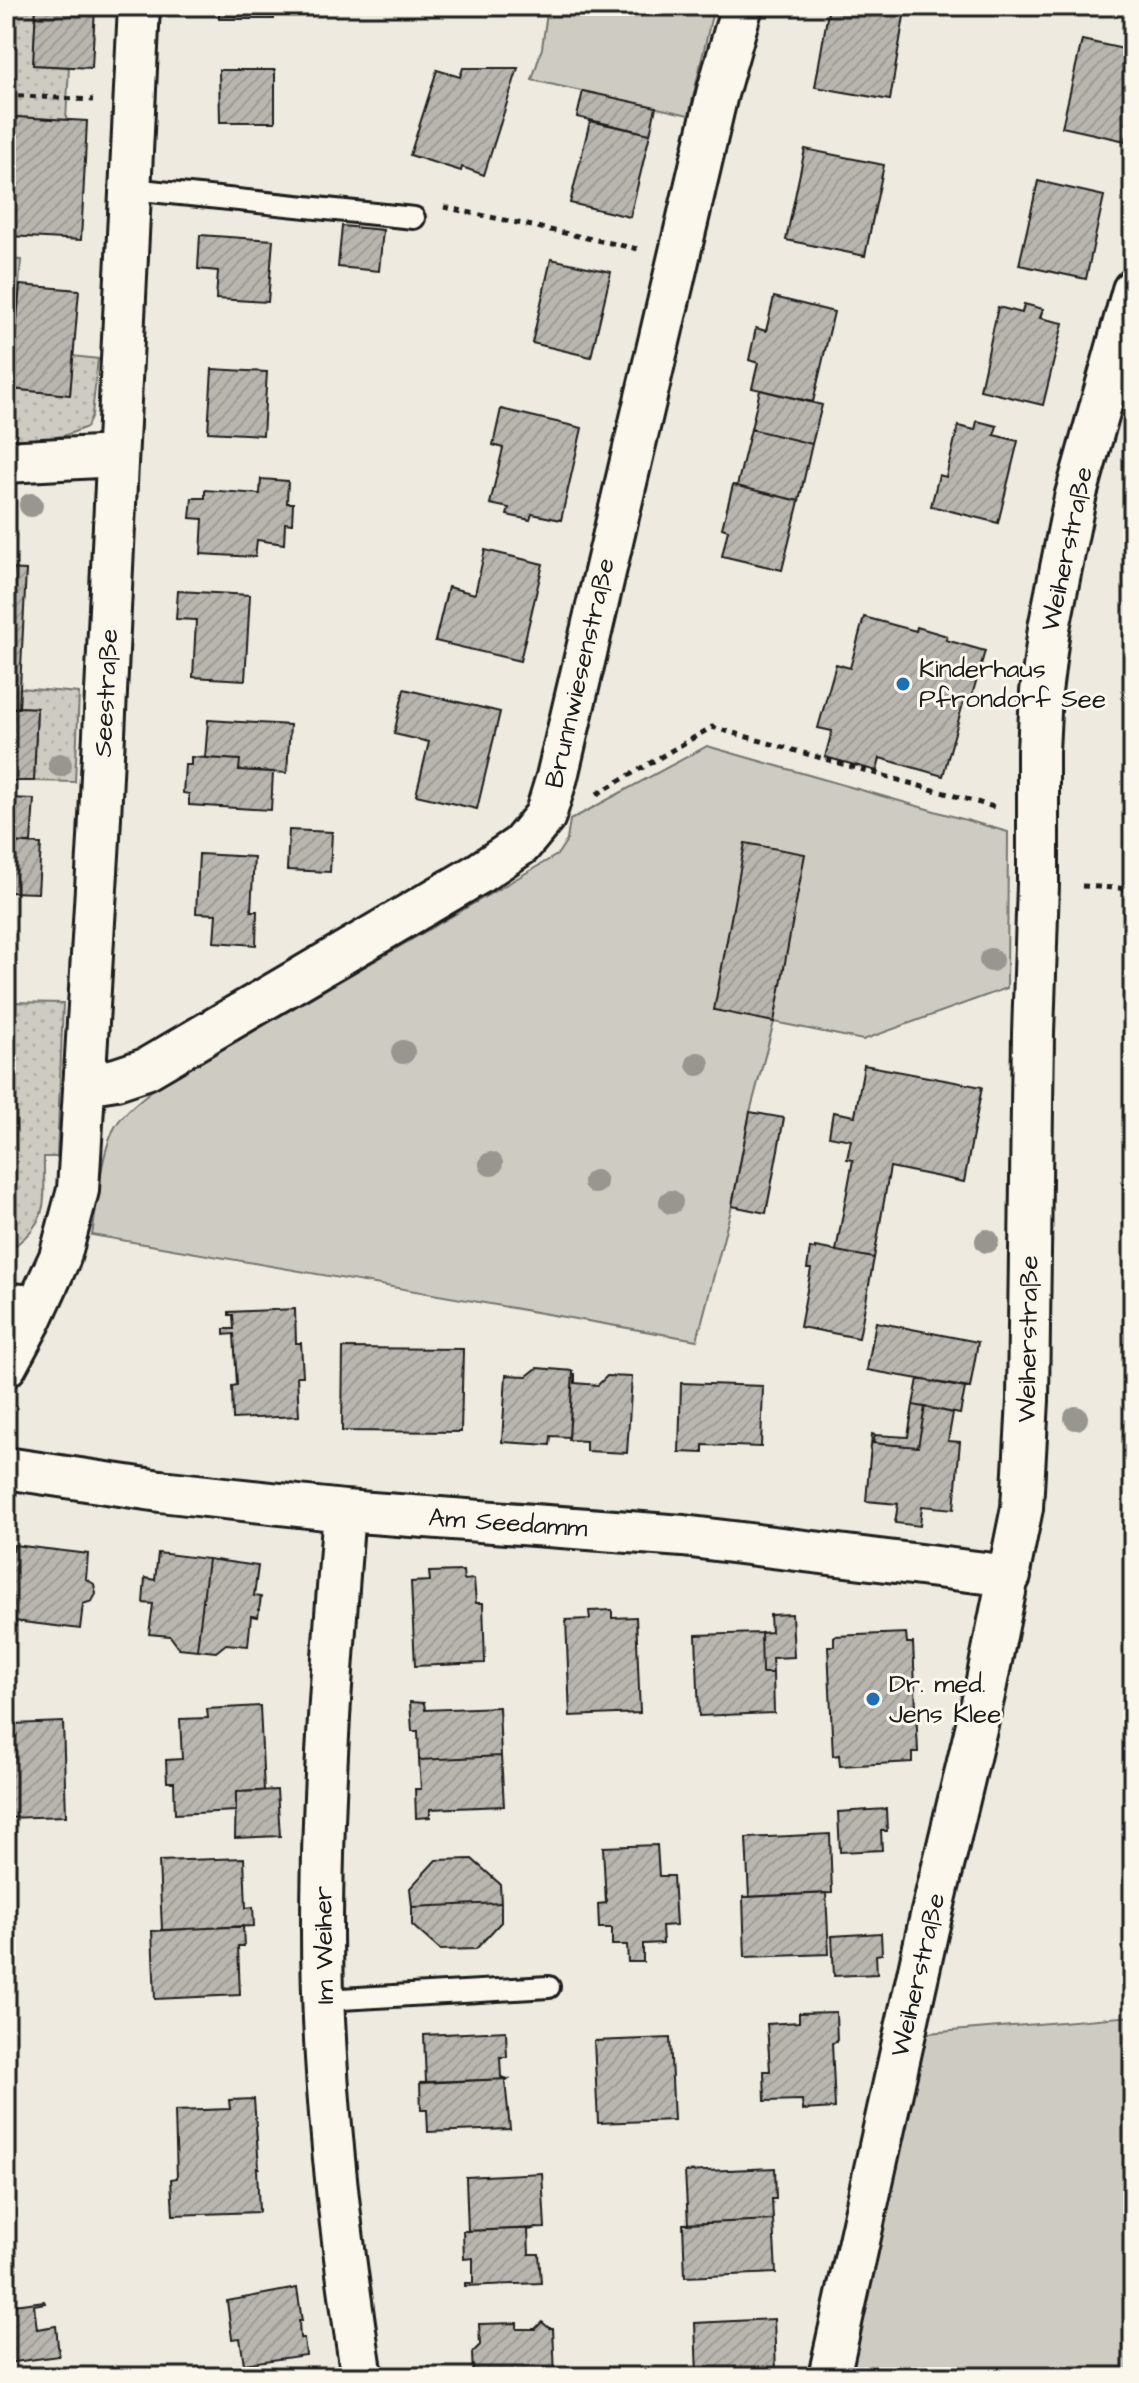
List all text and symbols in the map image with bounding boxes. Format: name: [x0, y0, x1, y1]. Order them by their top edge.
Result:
street label: Weiherstraße: [1032, 463, 1102, 635]
street label: Brunnwiesenstraße: [536, 555, 624, 791]
street label: Seestraße: [85, 628, 127, 758]
place label: Kinderhaus Pfrondorf See: [919, 651, 1106, 717]
marker: Kinderhaus Pfrondorf See: [894, 675, 912, 693]
street label: Weiherstraße: [1009, 1255, 1047, 1423]
street label: Am Seedamm: [427, 1499, 589, 1547]
place label: Dr. med. Jens Klee: [889, 1666, 1001, 1732]
marker: Dr. med. Jens Klee: [864, 1690, 882, 1708]
street label: Im Weiher: [305, 1886, 343, 2004]
street label: Weiherstraße: [882, 1889, 954, 2061]

